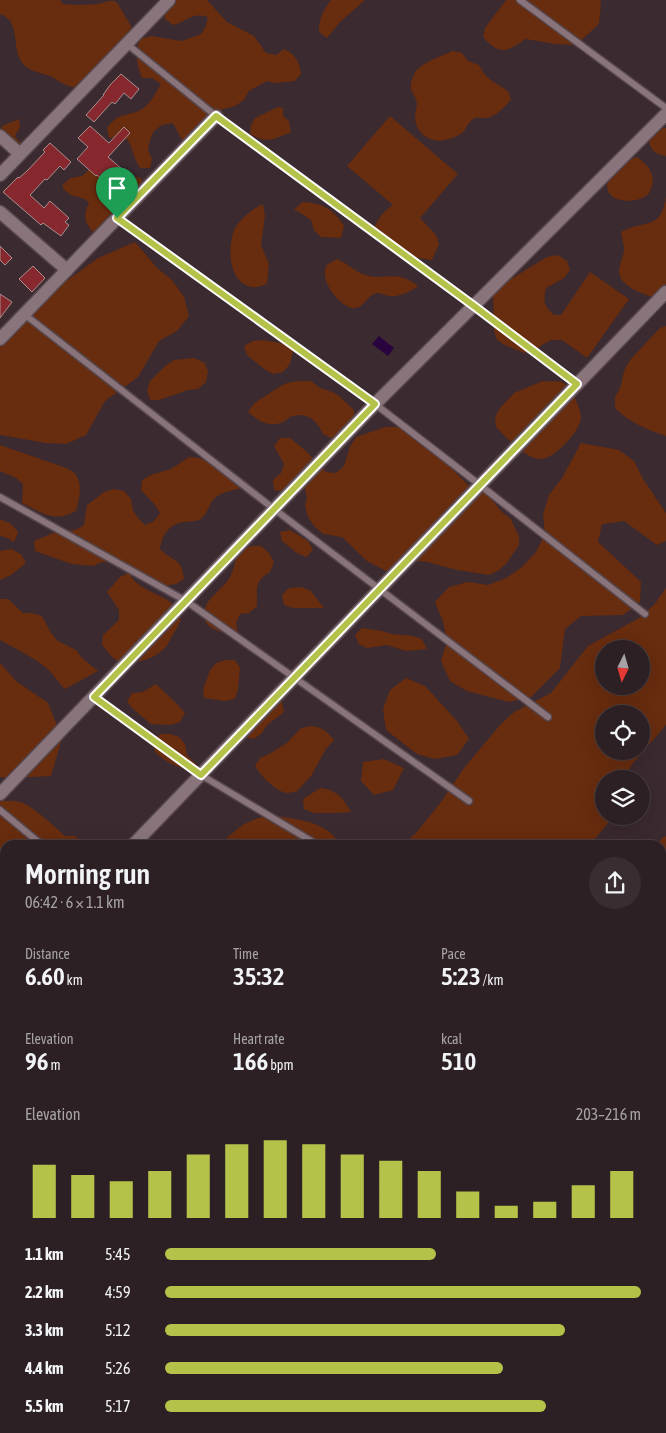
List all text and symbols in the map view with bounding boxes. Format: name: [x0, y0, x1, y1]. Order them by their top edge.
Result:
pin: [96, 167, 138, 218]
icon: arrive: [103, 174, 131, 202]
north arrow: [595, 640, 650, 695]
map controls: [595, 640, 650, 825]
button: locate: [595, 705, 650, 760]
button: layers: [595, 770, 650, 825]
button: share: [589, 857, 641, 909]
text: Morning run: [25, 858, 150, 890]
text: 06:42 · 6 × 1.1 km: [25, 893, 125, 911]
text: Distance: [25, 946, 70, 962]
text: Time: [233, 946, 259, 962]
text: Pace: [441, 946, 466, 962]
text: 6.60: [25, 962, 65, 990]
text: 35:32: [233, 962, 284, 990]
text: 5:23: [441, 962, 481, 990]
text: km: [65, 972, 83, 988]
text: /km: [481, 972, 504, 988]
text: Elevation: [25, 1031, 74, 1047]
text: Heart rate: [233, 1031, 285, 1047]
text: kcal: [441, 1031, 462, 1047]
text: 96: [25, 1047, 49, 1075]
text: 166: [233, 1047, 268, 1075]
text: 510: [441, 1047, 476, 1075]
text: m: [49, 1057, 61, 1073]
text: bpm: [268, 1057, 294, 1073]
text: Elevation: [25, 1105, 80, 1123]
text: 203–216 m: [576, 1105, 641, 1123]
text: 1.1 km: [25, 1245, 64, 1263]
text: 5:45: [105, 1245, 130, 1263]
text: 2.2 km: [25, 1283, 64, 1301]
text: 4:59: [105, 1283, 130, 1301]
text: 3.3 km: [25, 1321, 64, 1339]
text: 5:12: [105, 1321, 130, 1339]
text: 4.4 km: [25, 1359, 64, 1377]
text: 5:26: [105, 1359, 130, 1377]
text: 5.5 km: [25, 1397, 64, 1415]
text: 5:17: [105, 1397, 130, 1415]

